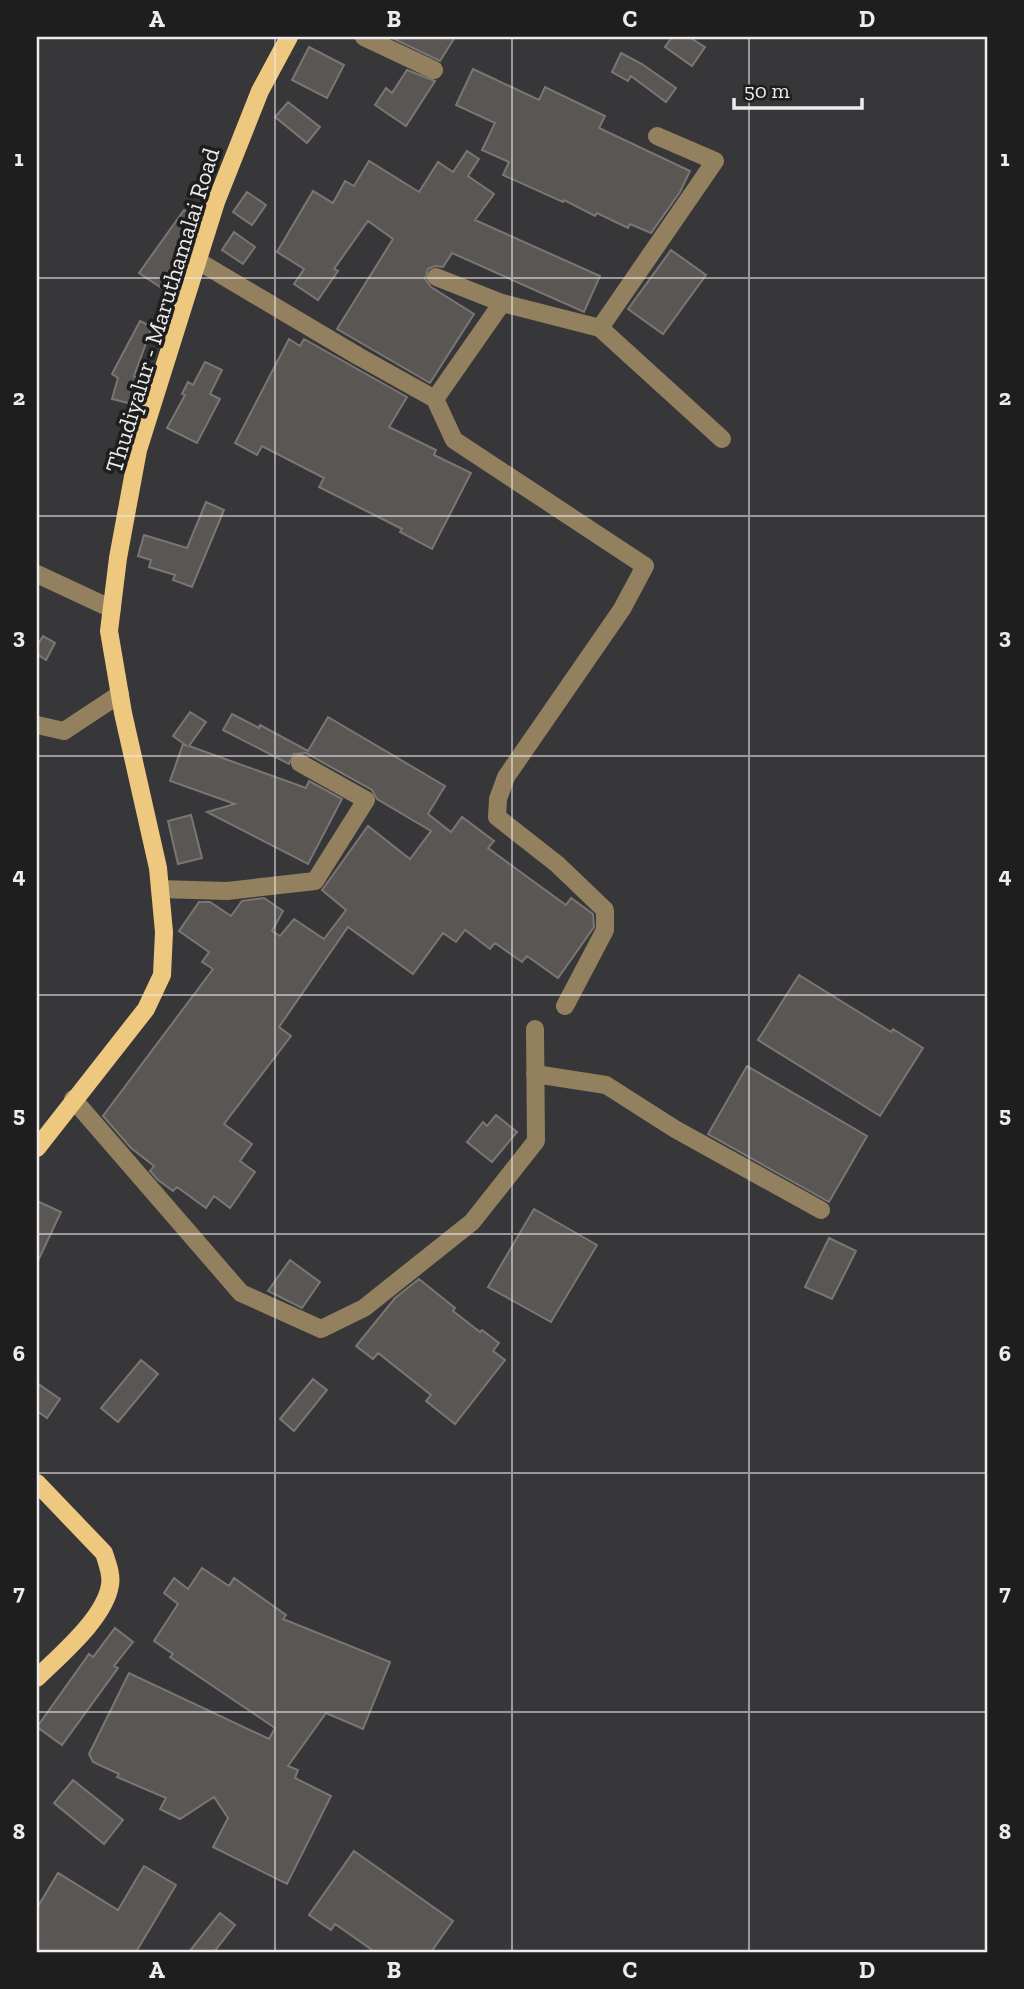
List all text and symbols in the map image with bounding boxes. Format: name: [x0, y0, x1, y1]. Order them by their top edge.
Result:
text: A: [149, 5, 165, 33]
text: B: [387, 5, 401, 33]
text: C: [623, 5, 637, 33]
text: D: [859, 5, 875, 33]
scale bar: [734, 66, 861, 110]
text: 50 m: [744, 78, 790, 103]
text: 1: [14, 144, 24, 172]
street label: Thudiyalur - Maruthamalai Road: [99, 144, 225, 476]
text: 1: [1000, 144, 1010, 172]
text: 2: [13, 383, 25, 411]
text: 2: [999, 383, 1011, 411]
text: 3: [13, 622, 25, 650]
text: 3: [999, 622, 1011, 650]
text: 4: [12, 861, 26, 889]
text: 4: [998, 861, 1012, 889]
text: 5: [13, 1100, 25, 1128]
text: 5: [999, 1100, 1011, 1128]
text: 6: [13, 1339, 25, 1367]
text: 6: [999, 1339, 1011, 1367]
text: 7: [13, 1578, 25, 1606]
text: 7: [999, 1578, 1011, 1606]
text: 8: [13, 1817, 25, 1845]
text: 8: [999, 1817, 1011, 1845]
text: A: [149, 1956, 165, 1984]
text: B: [387, 1956, 401, 1984]
text: C: [623, 1956, 637, 1984]
text: D: [859, 1956, 875, 1984]

